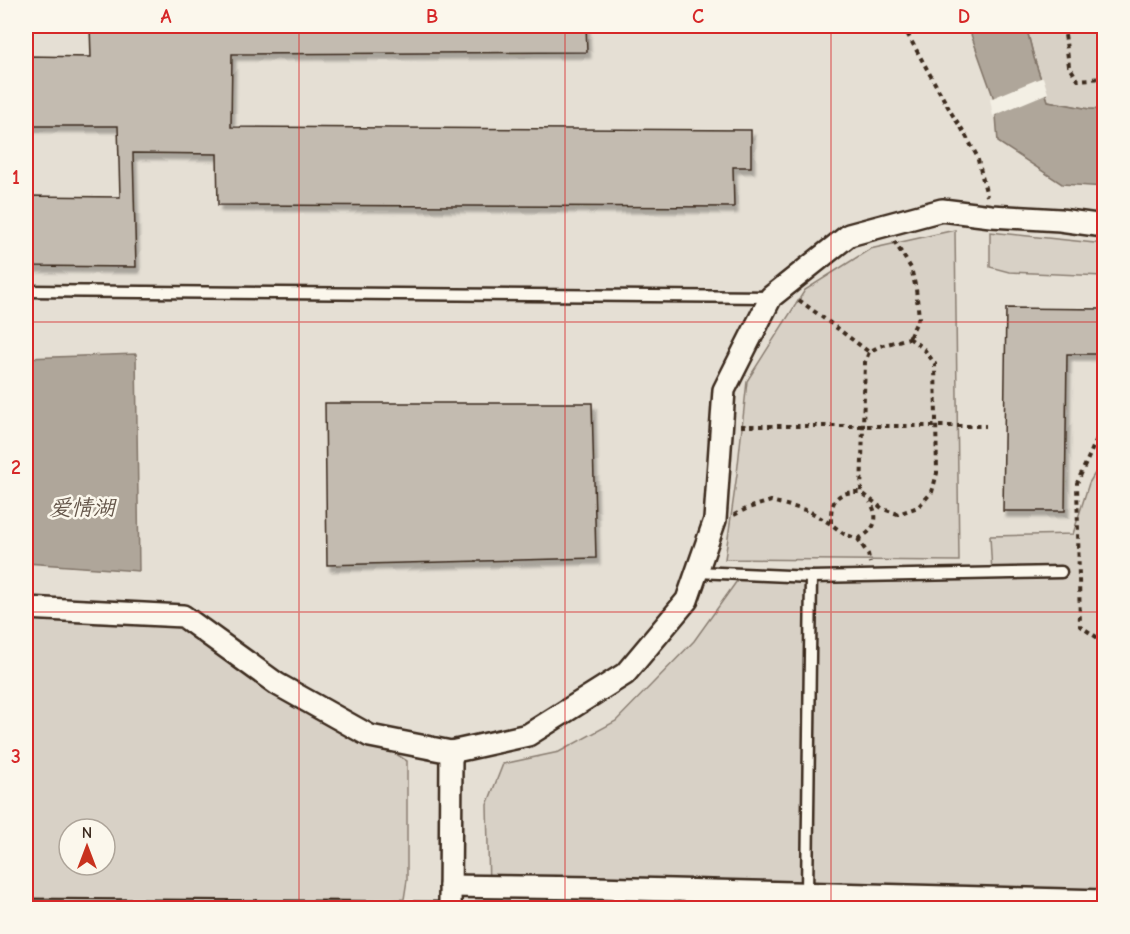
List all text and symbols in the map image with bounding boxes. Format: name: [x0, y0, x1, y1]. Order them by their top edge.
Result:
text: A: [160, 5, 172, 28]
text: B: [426, 5, 438, 28]
text: C: [692, 5, 704, 28]
text: D: [958, 5, 970, 28]
text: 1: [12, 166, 20, 189]
text: 2: [11, 456, 21, 479]
water label: 爱情湖: [49, 495, 117, 521]
text: 3: [11, 745, 21, 768]
north arrow: [57, 817, 117, 877]
text: N: [82, 824, 92, 842]

